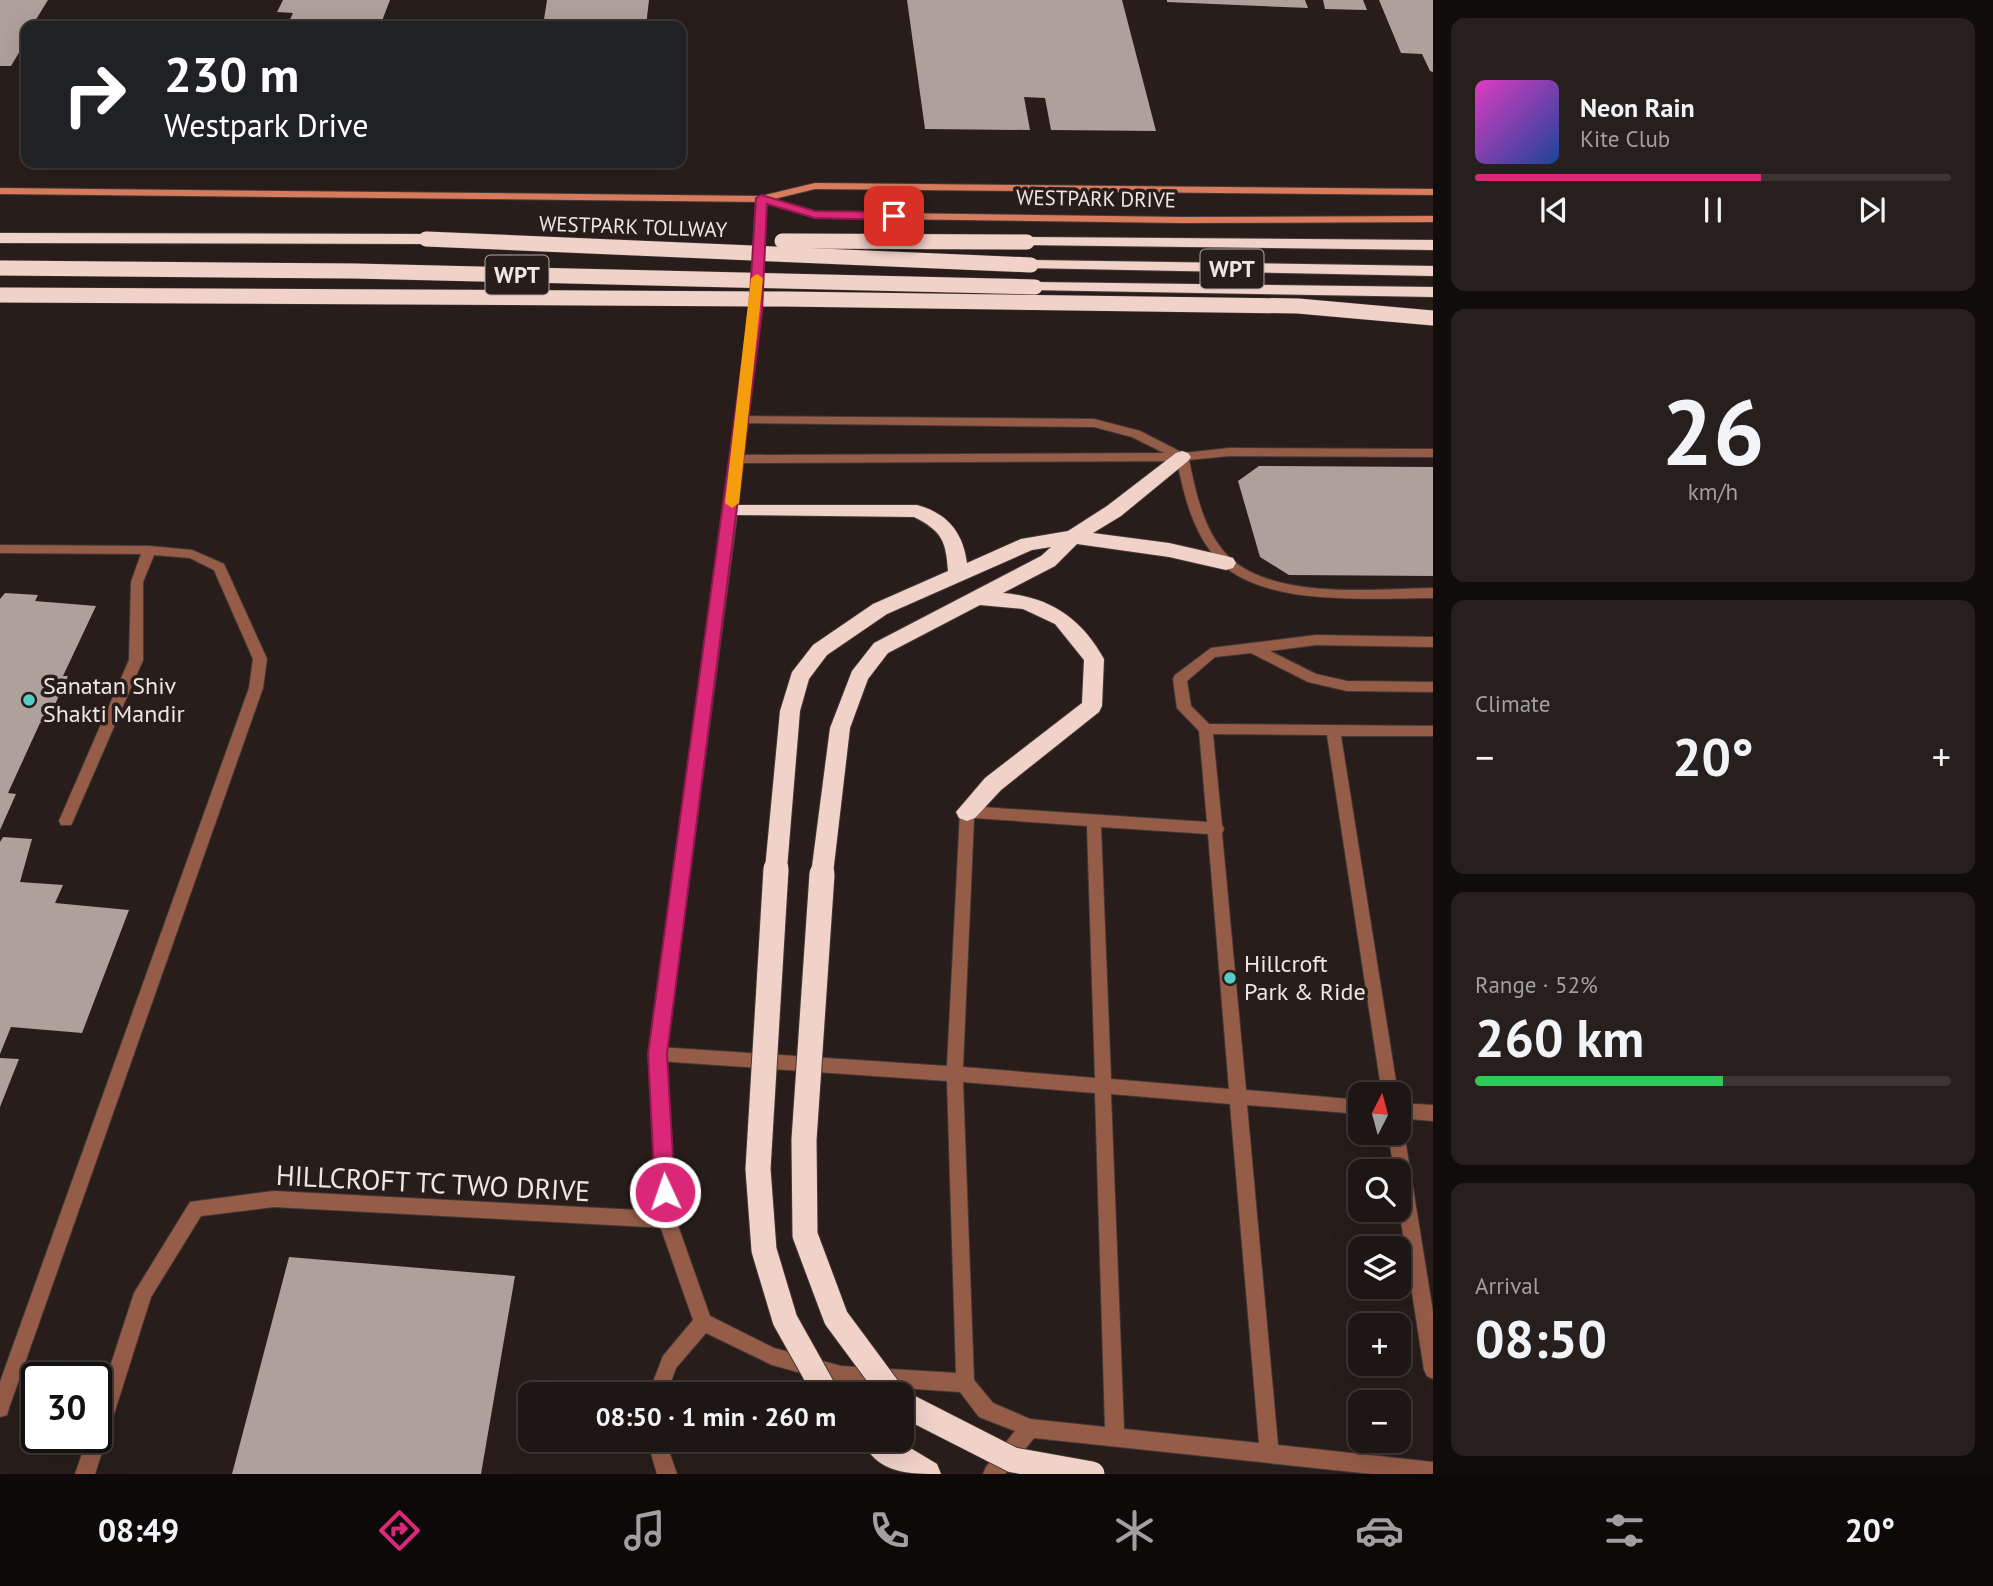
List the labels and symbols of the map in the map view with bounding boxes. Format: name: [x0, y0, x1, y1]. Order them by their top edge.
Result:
street label: WESTPARK DRIVE: [1016, 184, 1176, 213]
pin: [864, 186, 924, 246]
street label: WESTPARK TOLLWAY: [538, 210, 728, 243]
road number: WPT: [1200, 250, 1264, 288]
road number: WPT: [486, 256, 548, 294]
place label: Sanatan Shiv Shakti Mandir: [43, 670, 185, 729]
marker: Sanatan Shiv Shakti Mandir: [21, 692, 37, 708]
place label: Hillcroft Park & Ride: [1244, 948, 1366, 1007]
marker: Hillcroft Park & Ride: [1222, 970, 1238, 986]
north arrow: [1348, 1082, 1410, 1144]
position arrow: [628, 1155, 702, 1229]
street label: HILLCROFT TC TWO DRIVE: [275, 1156, 591, 1209]
speed limit sign: 30: [21, 1362, 112, 1453]

